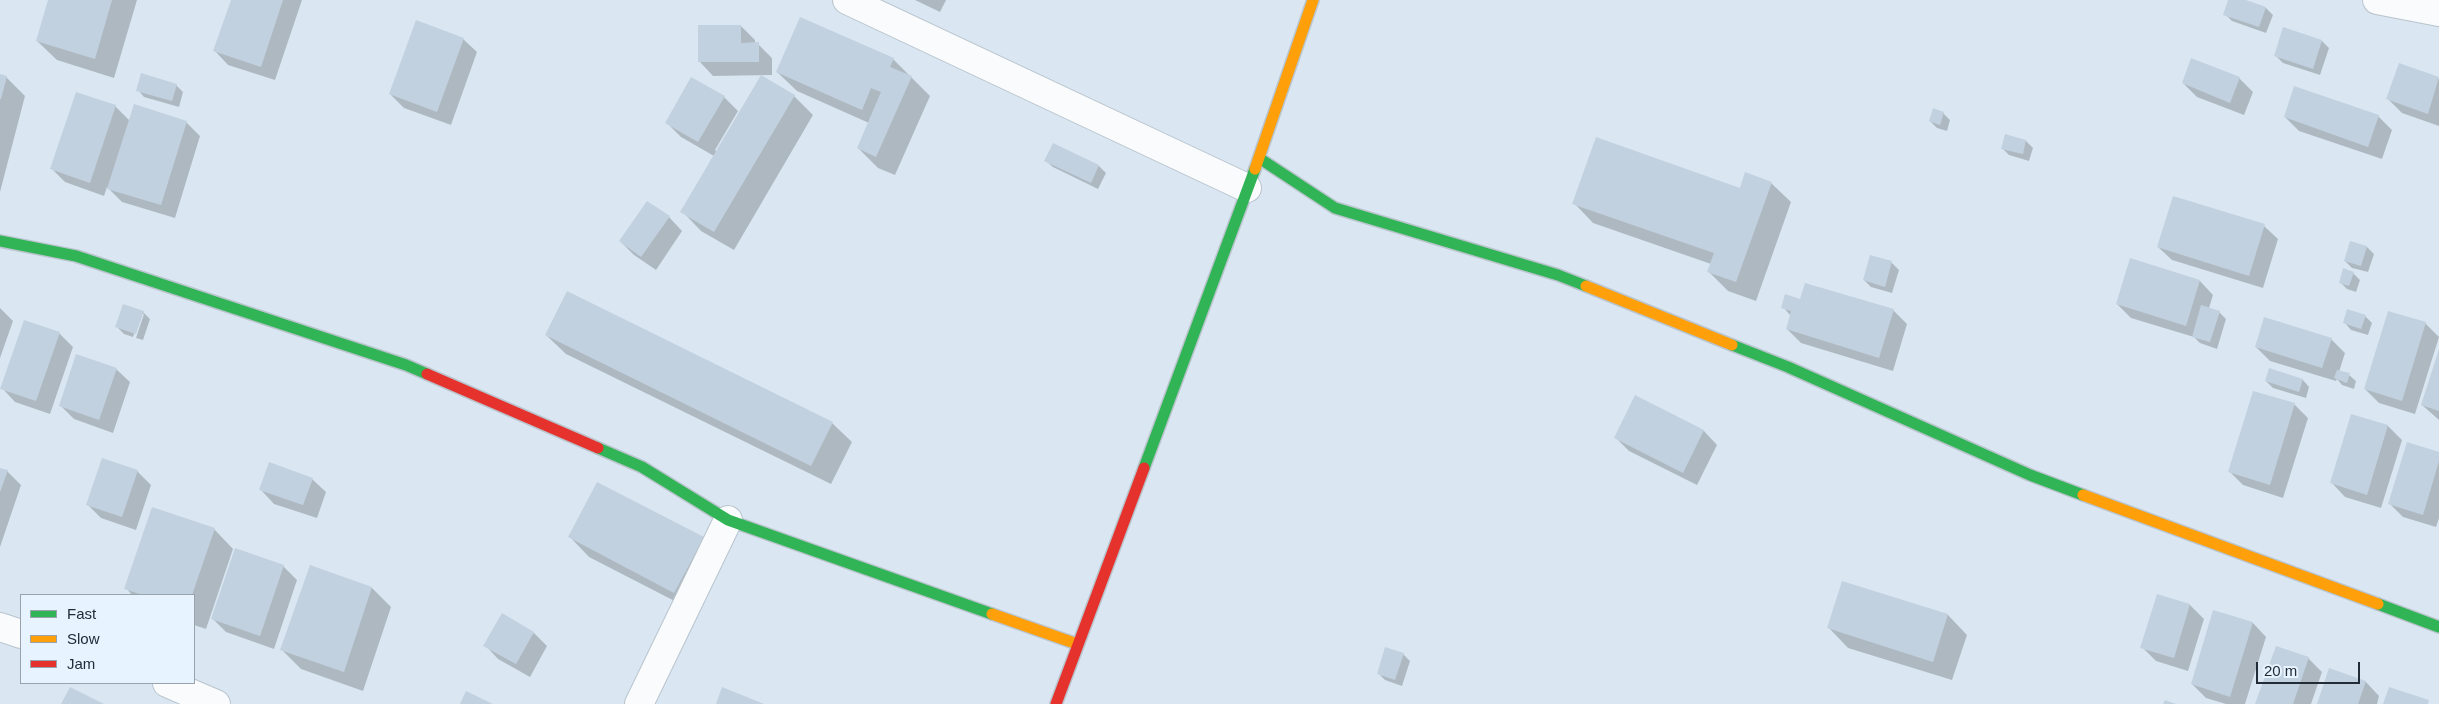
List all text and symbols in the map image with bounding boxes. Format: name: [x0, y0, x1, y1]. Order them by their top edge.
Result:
legend: [20, 594, 195, 684]
text: Fast: [67, 605, 96, 622]
text: Slow: [67, 630, 100, 647]
scale bar: [2259, 652, 2363, 684]
text: Jam: [67, 655, 95, 672]
text: 20 m: [2264, 662, 2297, 679]

